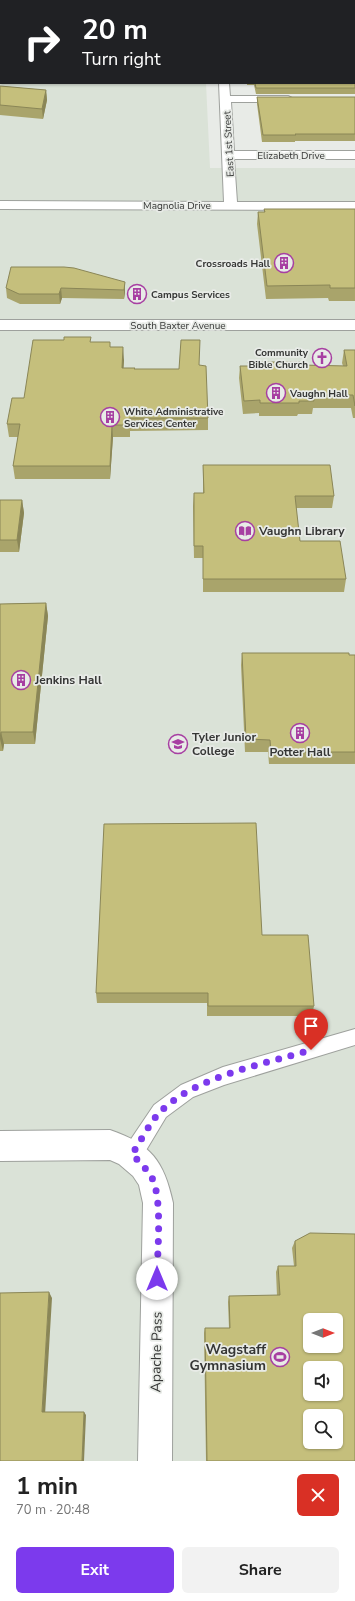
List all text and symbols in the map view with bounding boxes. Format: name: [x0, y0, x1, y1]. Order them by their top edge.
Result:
text: 20 m: [82, 11, 148, 49]
icon: right: [16, 16, 68, 68]
text: Turn right: [82, 47, 161, 71]
street label: East 1st Street: [220, 110, 238, 177]
street label: Elizabeth Drive: [257, 149, 325, 163]
street label: Magnolia Drive: [143, 199, 211, 213]
building icon: Crossroads Hall: [273, 252, 295, 274]
place label: Crossroads Hall: [196, 257, 271, 271]
building icon: Campus Services: [126, 283, 148, 305]
place label: Campus Services: [151, 288, 230, 302]
street label: South Baxter Avenue: [130, 319, 226, 333]
place label: Community Bible Church: [248, 346, 309, 372]
church icon: Community Bible Church: [311, 347, 333, 369]
building icon: Vaughn Hall: [265, 382, 287, 404]
place label: Vaughn Hall: [289, 387, 349, 401]
place label: White Administrative Services Center: [124, 405, 224, 431]
building icon: White Administrative Services Center: [99, 406, 121, 428]
library icon: Vaughn Library: [234, 520, 256, 542]
place label: Vaughn Library: [258, 523, 345, 539]
building icon: Jenkins Hall: [10, 669, 32, 691]
place label: Jenkins Hall: [34, 672, 102, 688]
building icon: Potter Hall: [289, 722, 311, 744]
place label: Tyler Junior College: [192, 729, 256, 759]
school or university icon: Tyler Junior College: [167, 733, 189, 755]
place label: Potter Hall: [269, 744, 331, 760]
pin: [294, 1009, 328, 1050]
icon: arrive: [300, 1015, 322, 1037]
position arrow: [136, 1258, 178, 1300]
street label: Apache Pass: [146, 1311, 167, 1393]
north arrow: [303, 1313, 343, 1353]
map controls: [303, 1313, 343, 1449]
place label: Wagstaff Gymnasium: [189, 1340, 267, 1375]
sports icon: Wagstaff Gymnasium: [269, 1346, 291, 1368]
button: sound: [303, 1361, 343, 1401]
button: search: [303, 1409, 343, 1449]
text: 1 min: [16, 1470, 78, 1502]
button: close: [297, 1474, 339, 1516]
text: 70 m · 20:48: [16, 1501, 90, 1519]
button: Exit: [16, 1547, 174, 1593]
button: Share: [182, 1547, 339, 1593]

